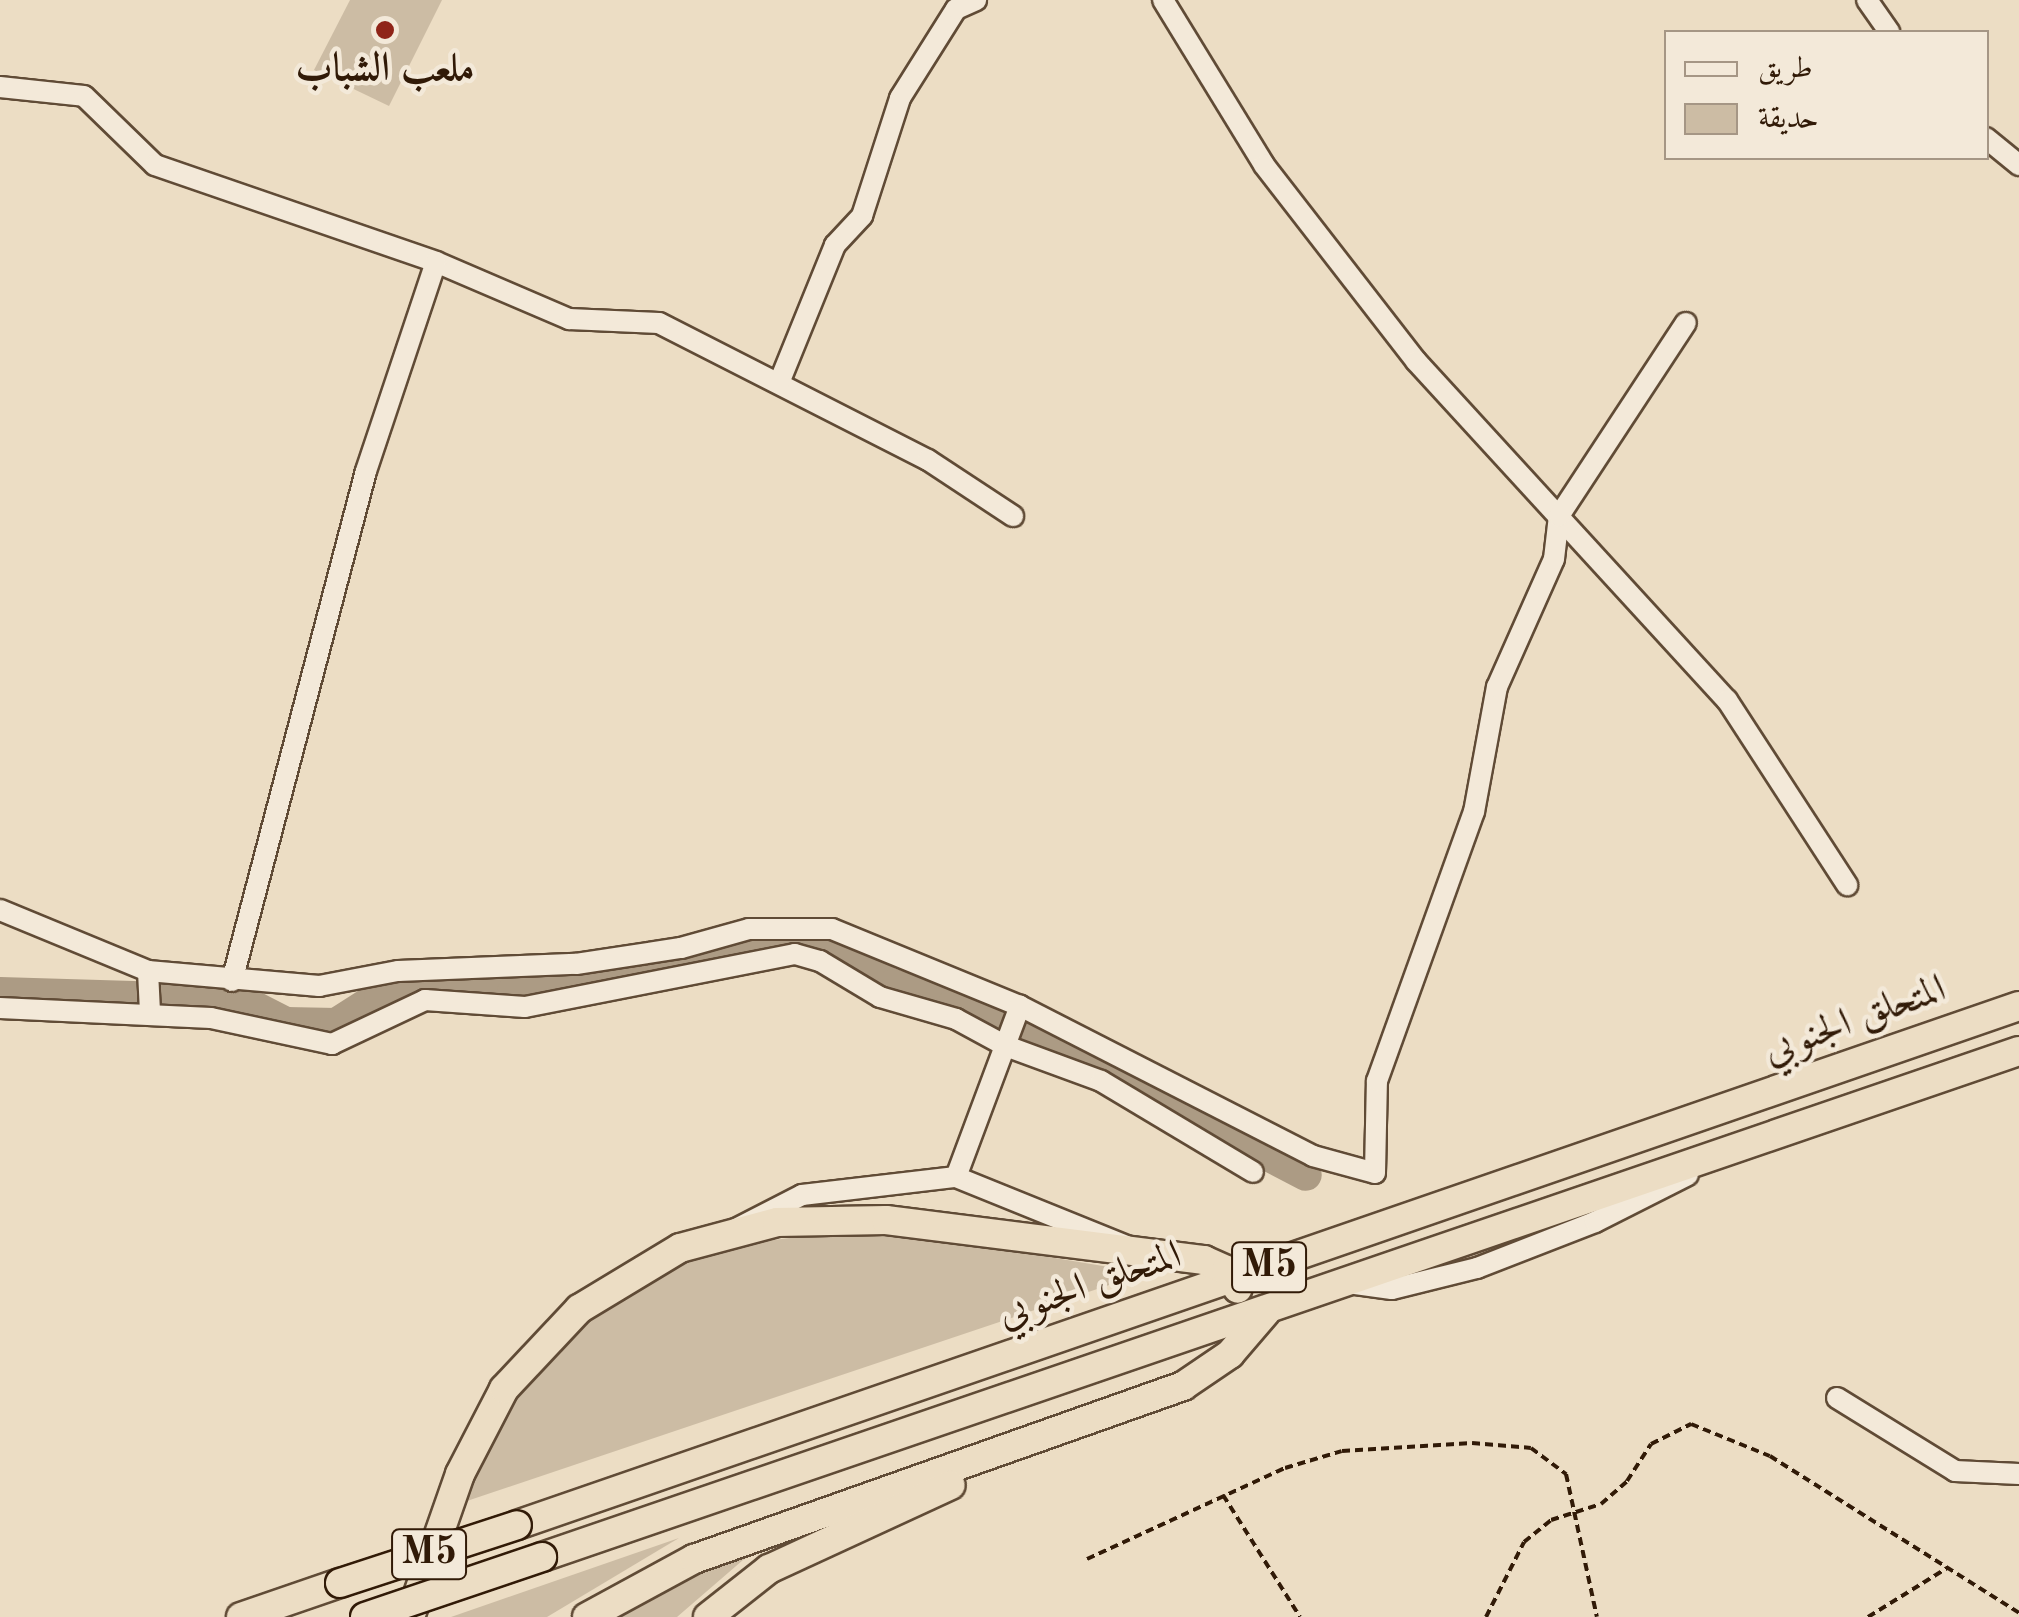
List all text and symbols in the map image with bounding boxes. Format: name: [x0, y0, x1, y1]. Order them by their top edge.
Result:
marker: ملعب الشباب: [374, 19, 396, 41]
legend: [1664, 30, 1989, 160]
place label: ملعب الشباب: [296, 46, 474, 94]
text: طريق: [1758, 54, 1813, 84]
text: حديقة: [1758, 104, 1819, 134]
street label: المتحلق الجنوبي: [1757, 966, 1953, 1076]
street label: المتحلق الجنوبي: [992, 1232, 1188, 1340]
road number: M5: [1229, 1234, 1309, 1300]
road number: M5: [389, 1521, 469, 1587]

